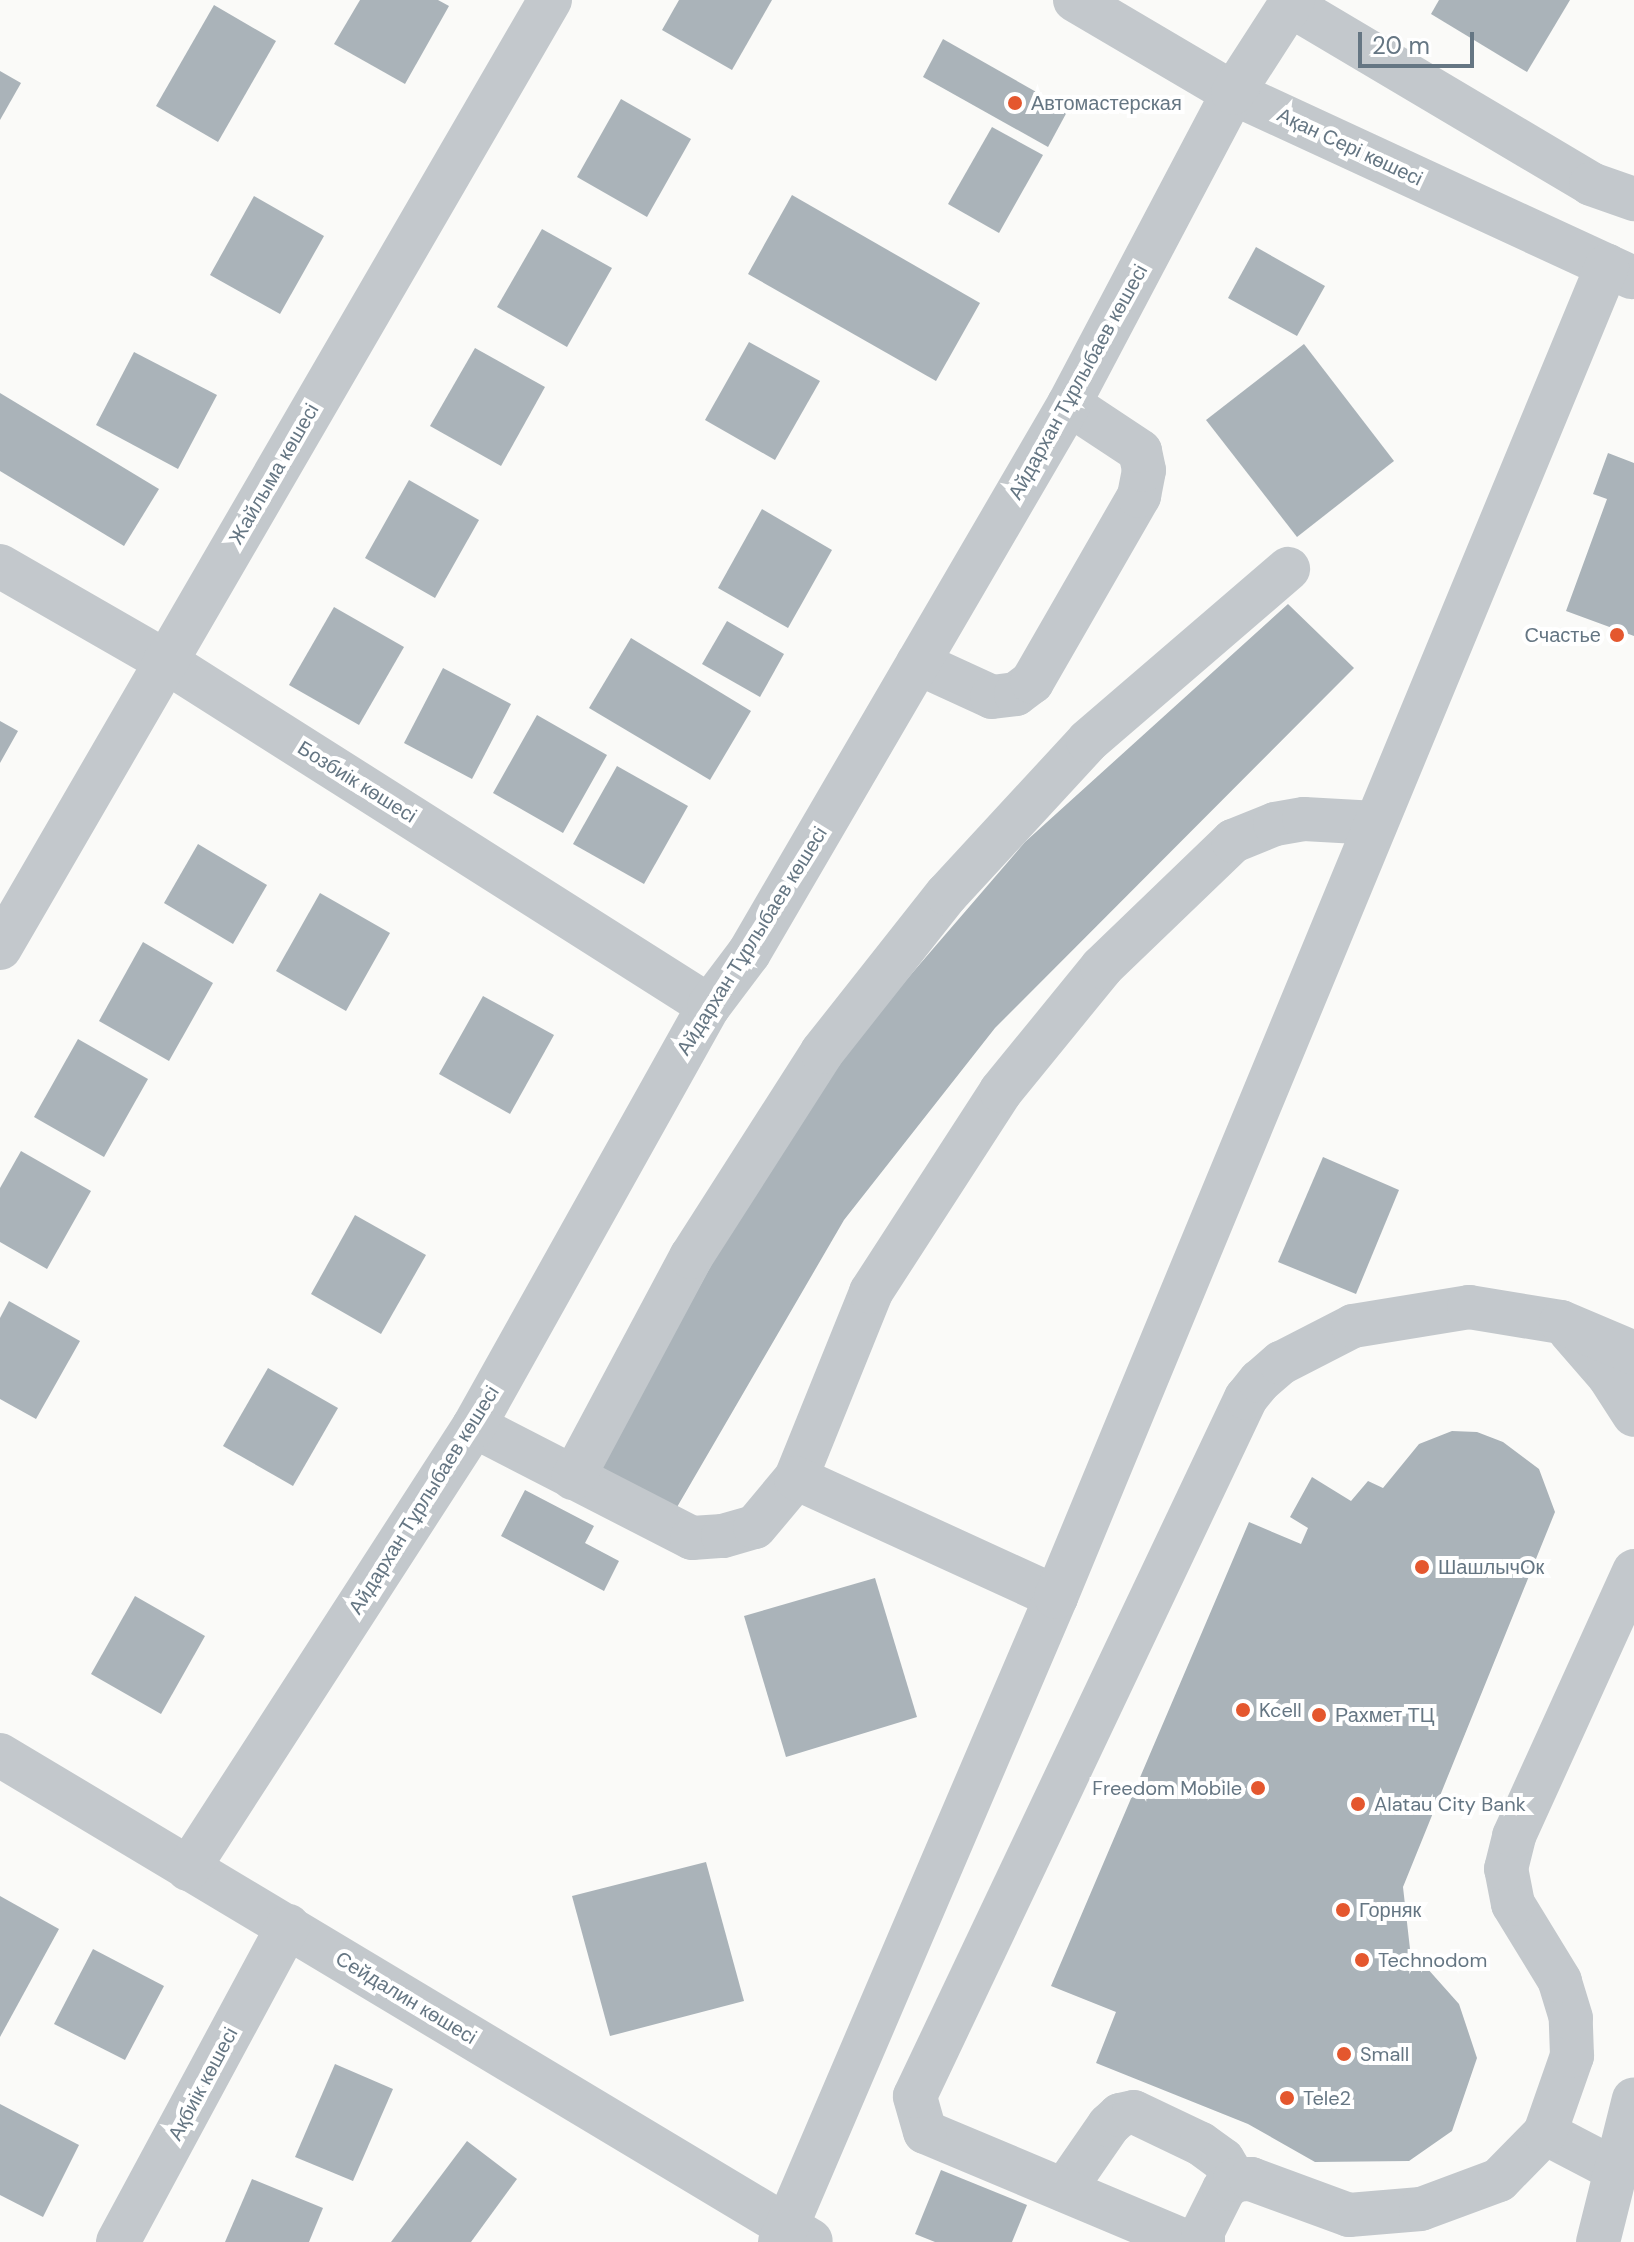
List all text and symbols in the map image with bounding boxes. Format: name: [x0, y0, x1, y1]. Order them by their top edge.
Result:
scale bar: [1362, 16, 1478, 66]
text: 20 m: [1372, 30, 1430, 61]
place label: Автомастерская: [1031, 91, 1182, 115]
marker: Автомастерская: [1006, 94, 1024, 112]
street label: Ақан Сері көшесі: [1274, 103, 1426, 191]
street label: Айдархан Тұрлыбаев көшесі: [1003, 260, 1153, 504]
street label: Жайлыма көшесі: [224, 399, 324, 549]
place label: Счастье: [1525, 623, 1601, 647]
marker: Счастье: [1608, 626, 1626, 644]
street label: Бозбиік көшесі: [293, 736, 421, 828]
street label: Айдархан Тұрлыбаев көшесі: [672, 822, 832, 1060]
street label: Айдархан Тұрлыбаев көшесі: [344, 1381, 504, 1619]
place label: ШашлычОк: [1438, 1555, 1544, 1579]
marker: ШашлычОк: [1413, 1558, 1431, 1576]
place label: Kcell: [1259, 1698, 1302, 1722]
marker: Kcell: [1234, 1701, 1252, 1719]
place label: Рахмет ТЦ: [1335, 1703, 1434, 1727]
marker: Рахмет ТЦ: [1310, 1706, 1328, 1724]
place label: Freedom Mobile: [1092, 1776, 1242, 1800]
marker: Freedom Mobile: [1249, 1779, 1267, 1797]
place label: Alatau City Bank: [1374, 1792, 1526, 1816]
marker: Alatau City Bank: [1349, 1795, 1367, 1813]
place label: Горняк: [1359, 1898, 1421, 1922]
marker: Горняк: [1334, 1901, 1352, 1919]
street label: Сейдалин көшесі: [331, 1946, 481, 2050]
place label: Technodom: [1378, 1948, 1487, 1972]
marker: Technodom: [1353, 1951, 1371, 1969]
street label: Ақбиік көшесі: [163, 2023, 243, 2145]
place label: Small: [1360, 2042, 1409, 2066]
marker: Small: [1335, 2045, 1353, 2063]
place label: Tele2: [1303, 2086, 1351, 2110]
marker: Tele2: [1278, 2089, 1296, 2107]

